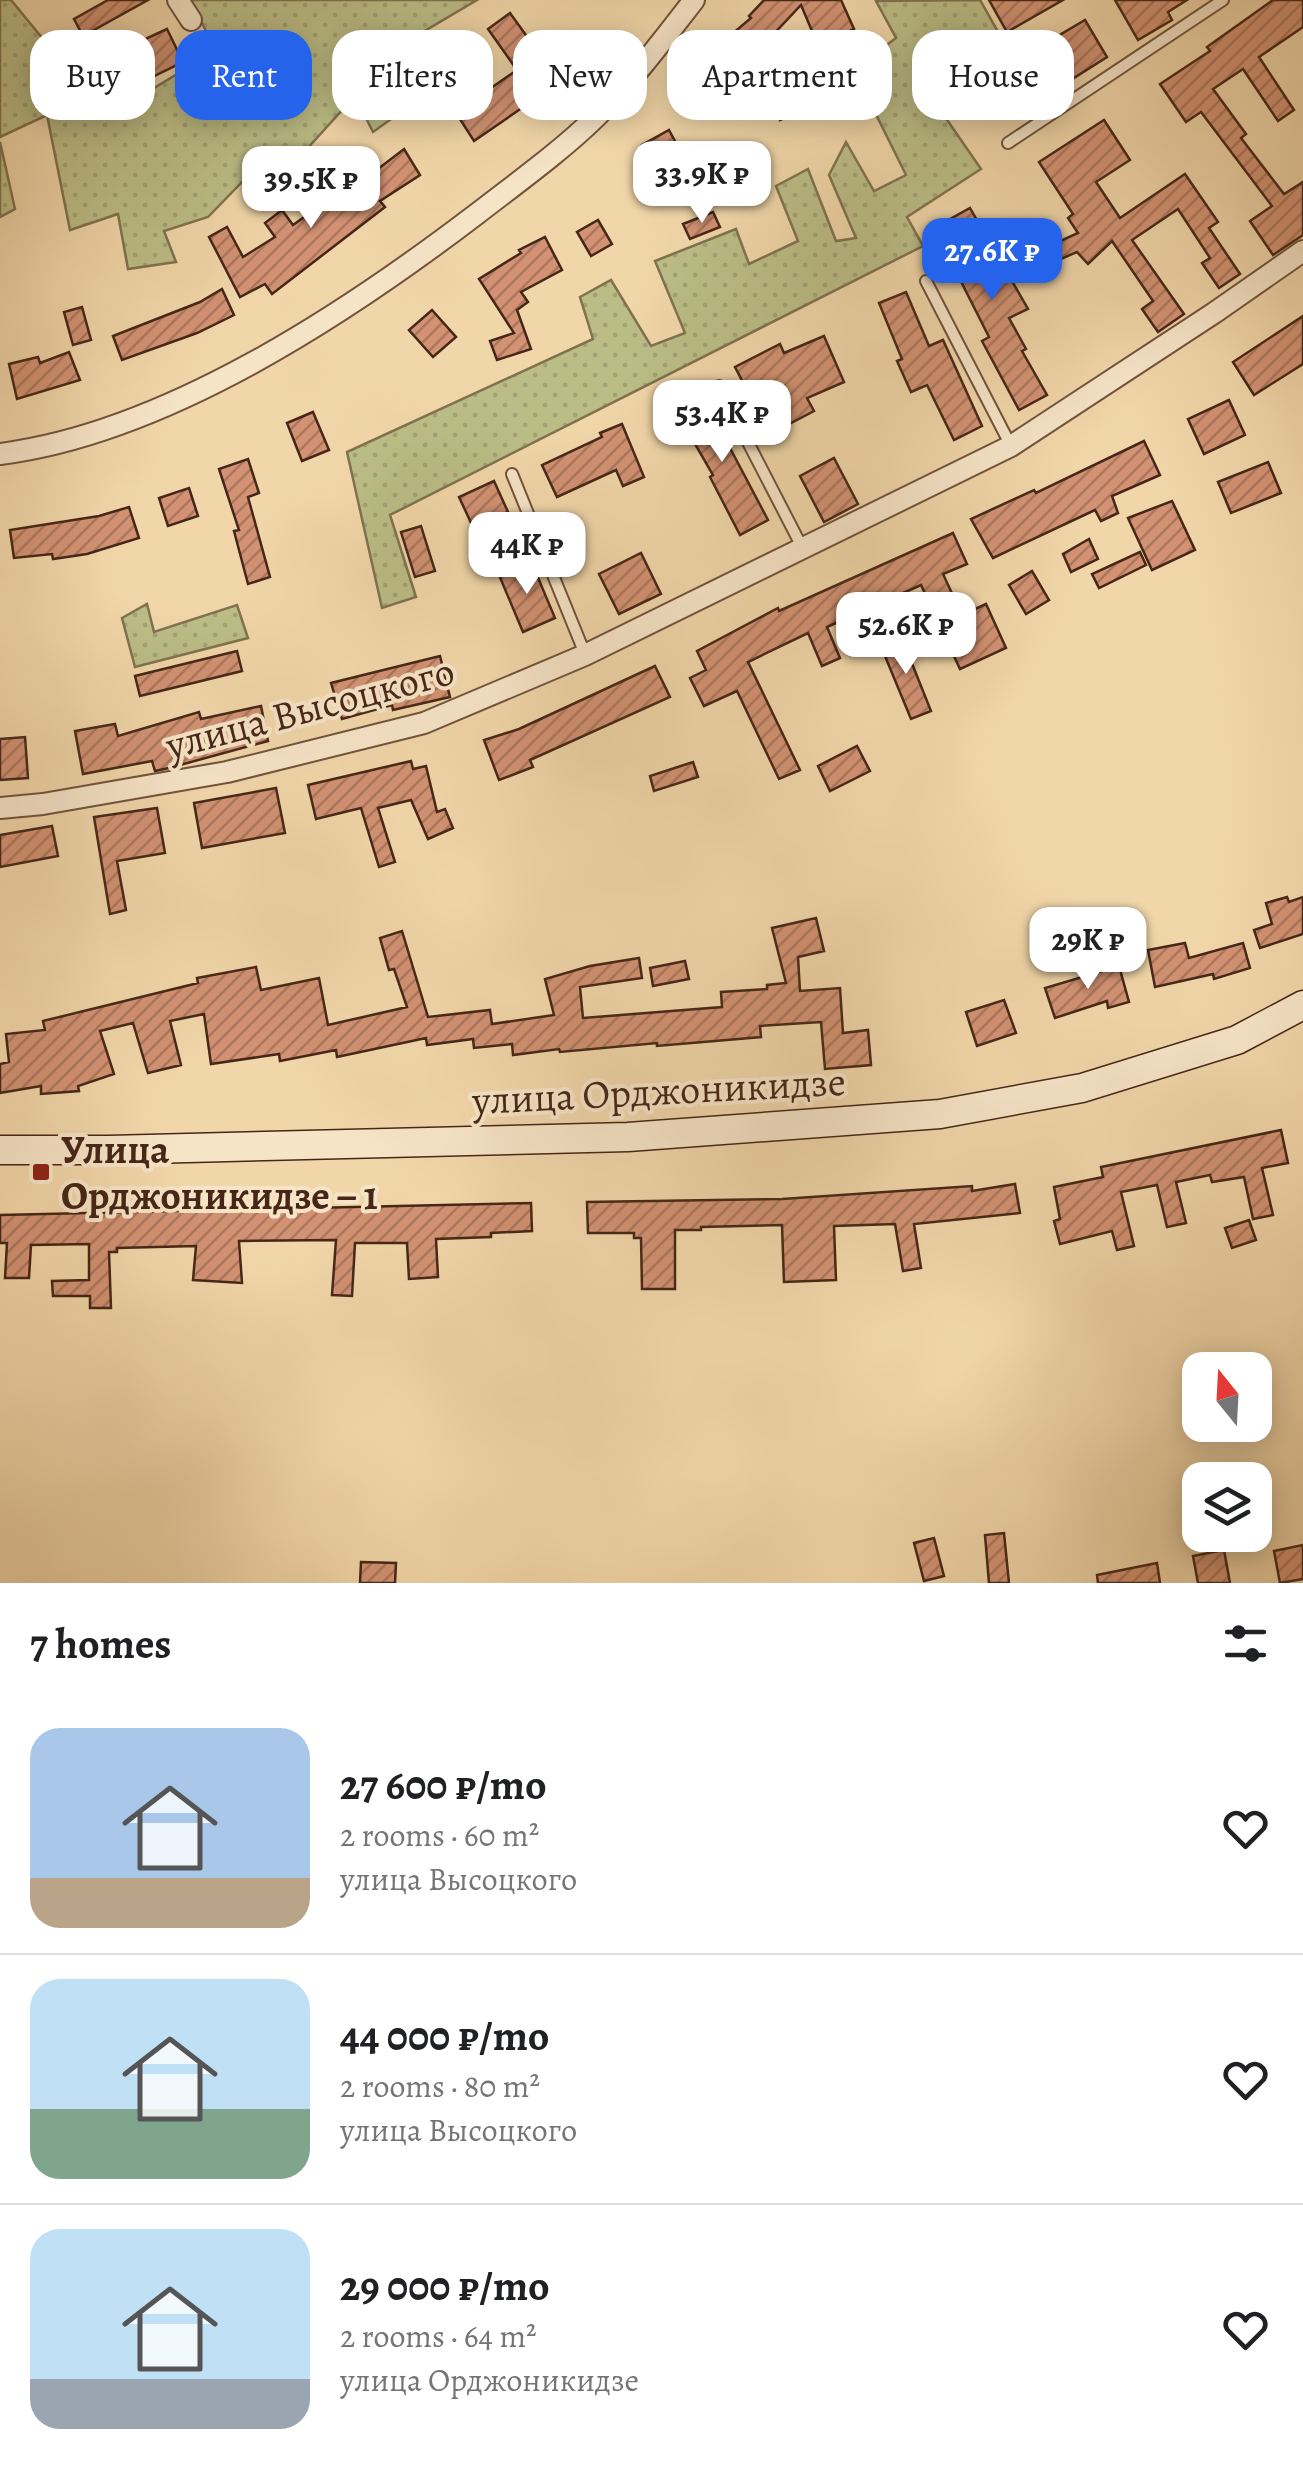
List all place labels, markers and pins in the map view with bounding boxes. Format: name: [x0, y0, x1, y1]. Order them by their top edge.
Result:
pin: 33.9K ₽: [610, 141, 794, 226]
pin: 39.5K ₽: [219, 146, 403, 231]
pin: 27.6K ₽: [900, 218, 1084, 303]
pin: 53.4K ₽: [630, 380, 814, 465]
pin: 44K ₽: [457, 512, 597, 597]
pin: 52.6K ₽: [814, 592, 998, 677]
pin: 29K ₽: [1018, 907, 1158, 992]
place label: Улица Орджоникидзе – 1: [61, 1122, 378, 1223]
marker: Улица Орджоникидзе – 1: [30, 1161, 52, 1183]

